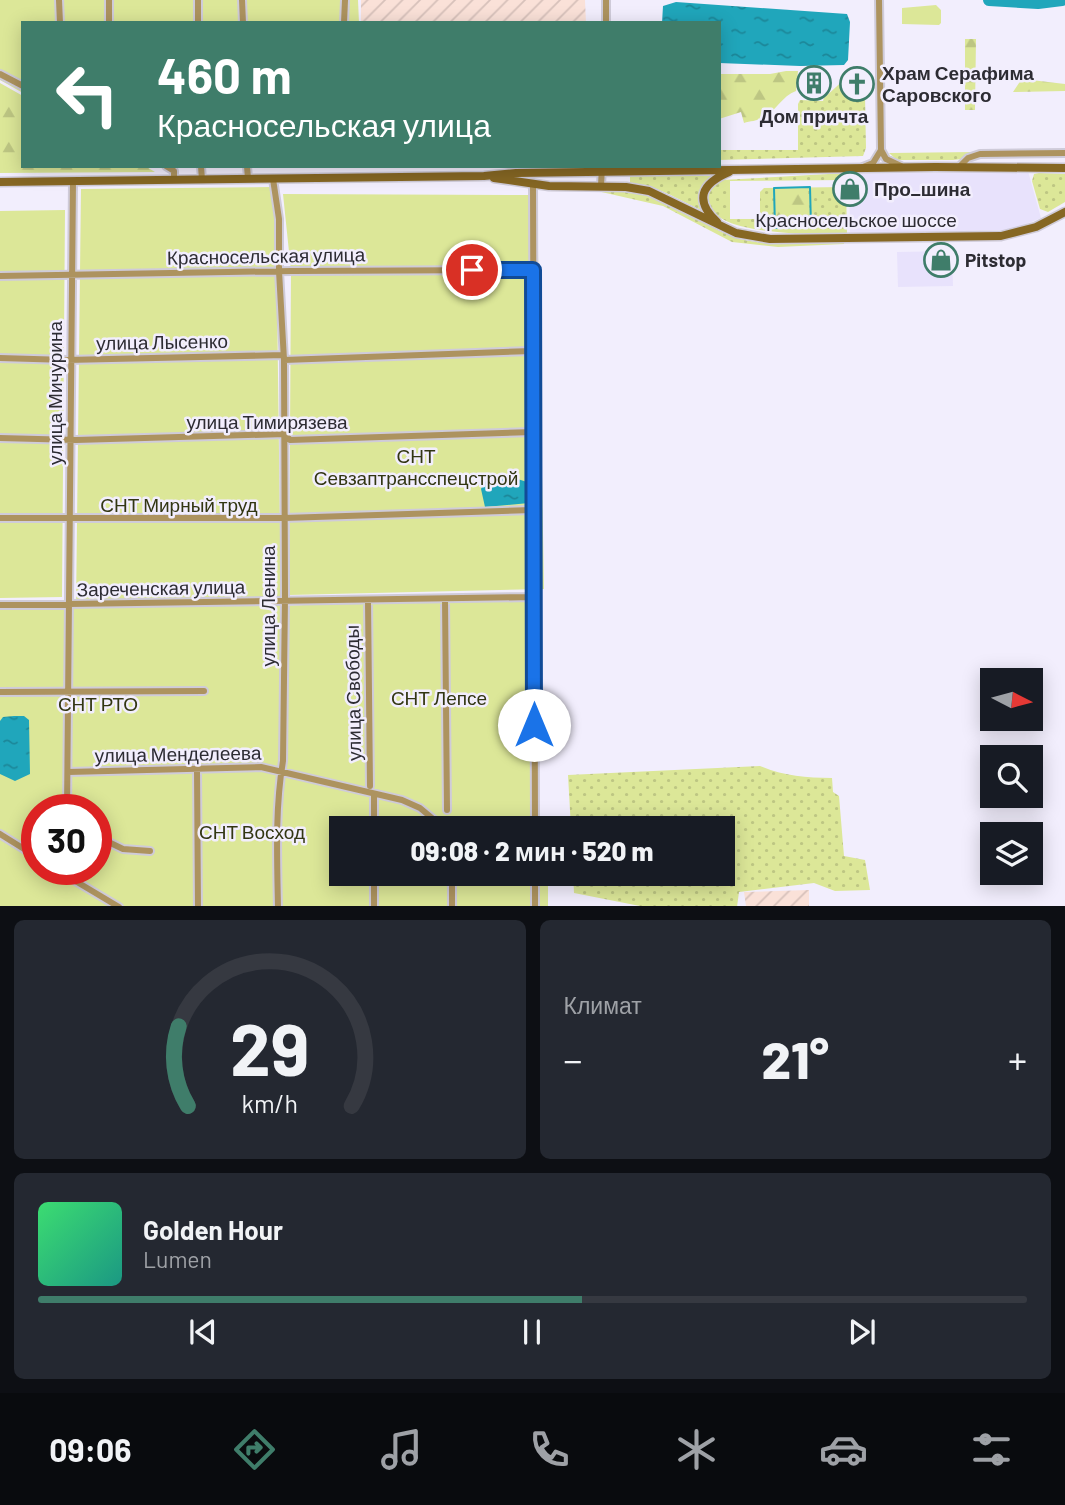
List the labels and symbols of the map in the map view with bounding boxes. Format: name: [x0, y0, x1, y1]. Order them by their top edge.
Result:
place label: Храм Серафима Саровского: [882, 61, 1034, 106]
building icon: Дом причта: [795, 64, 833, 102]
church icon: Храм Серафима Саровского: [838, 65, 876, 103]
place label: Дом причта: [760, 104, 869, 127]
shop icon: Про_шина: [831, 170, 869, 208]
place label: Про_шина: [874, 177, 971, 200]
street label: Красносельское шоссе: [755, 208, 957, 231]
pin: [442, 240, 502, 300]
shop icon: Pitstop: [922, 241, 960, 279]
street label: Красносельская улица: [167, 242, 366, 269]
place label: Pitstop: [965, 248, 1027, 271]
street label: улица Мичурина: [43, 321, 66, 465]
street label: улица Лысенко: [96, 329, 228, 354]
street label: улица Тимирязева: [186, 410, 348, 433]
park label: СНТ Севзаптрансспецстрой: [314, 444, 518, 489]
park label: СНТ Мирный труд: [100, 493, 258, 516]
street label: улица Ленина: [256, 545, 279, 667]
street label: Зареченская улица: [76, 575, 246, 600]
street label: улица Свободы: [340, 625, 365, 761]
north arrow: [980, 668, 1043, 732]
park label: СНТ Лепсе: [391, 686, 487, 709]
position arrow: [497, 688, 571, 762]
park label: СНТ РТО: [58, 692, 138, 715]
street label: улица Менделеева: [94, 741, 262, 766]
speed limit sign: 30: [21, 794, 112, 885]
park label: СНТ Восход: [199, 820, 305, 843]

